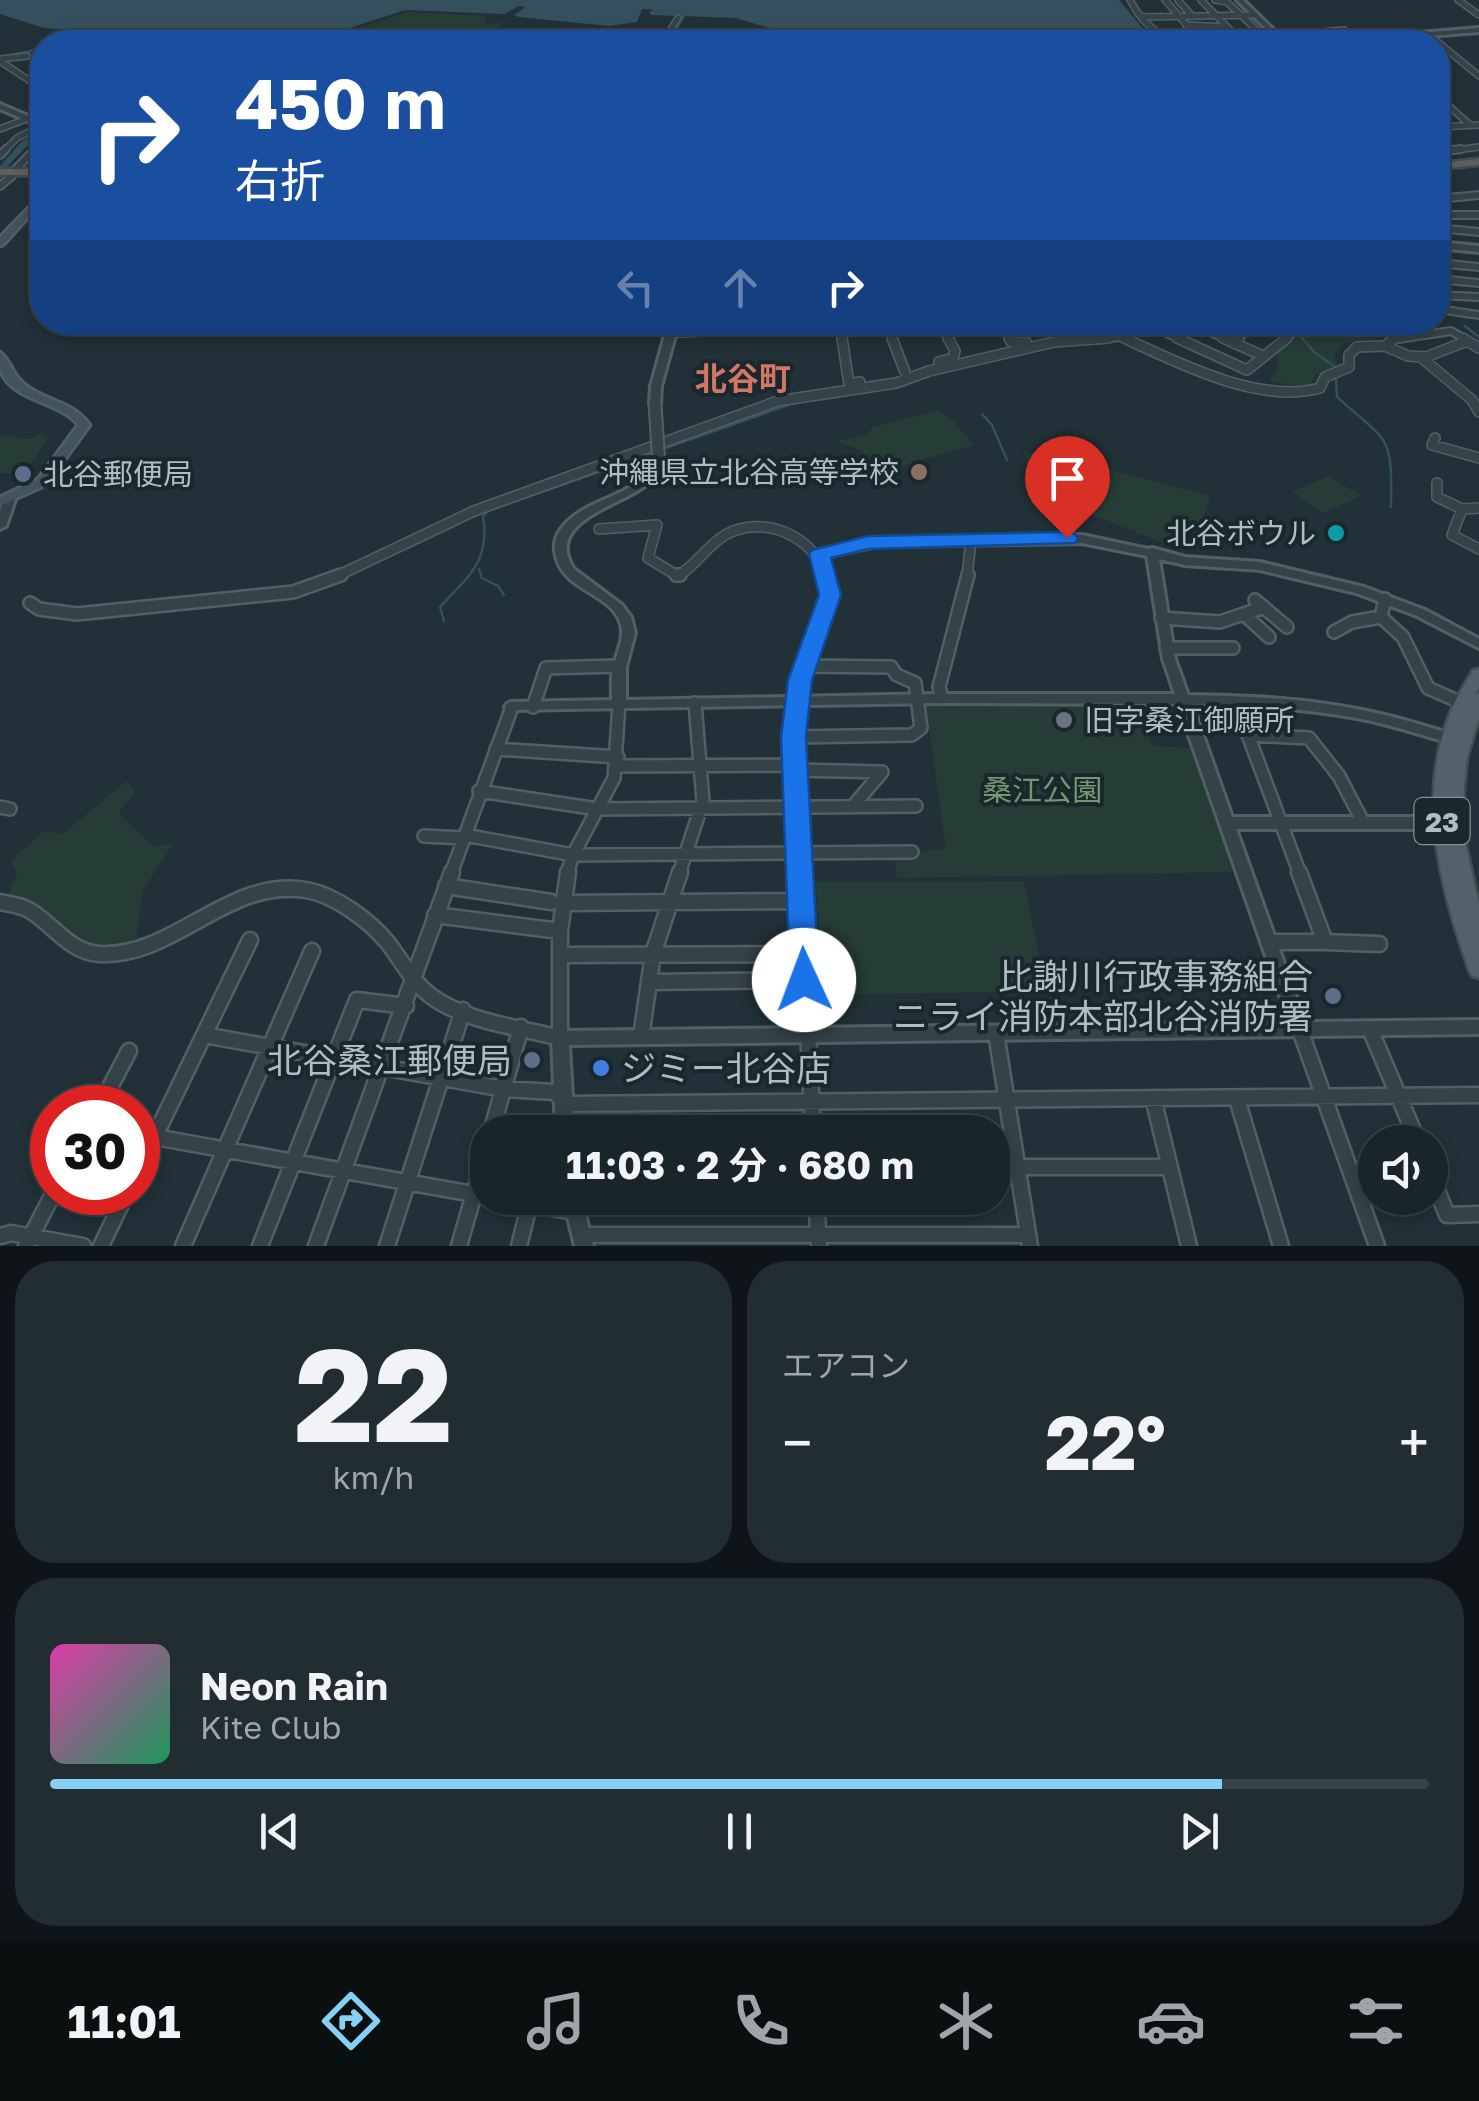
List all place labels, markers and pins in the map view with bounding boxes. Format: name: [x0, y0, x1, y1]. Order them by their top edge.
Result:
pin: [1025, 436, 1110, 539]
place label: 沖縄県立北谷高等学校: [599, 454, 899, 490]
place label: 北谷郵便局: [43, 456, 193, 492]
marker: 沖縄県立北谷高等学校: [908, 461, 930, 483]
marker: 北谷郵便局: [12, 463, 34, 485]
place label: 北谷ボウル: [1166, 515, 1316, 551]
marker: 北谷ボウル: [1325, 522, 1347, 544]
place label: 旧字桑江御願所: [1084, 702, 1294, 738]
marker: 旧字桑江御願所: [1053, 709, 1075, 731]
place label: 比謝川行政事務組合 ニライ消防本部北谷消防署: [893, 955, 1313, 1037]
marker: 比謝川行政事務組合 ニライ消防本部北谷消防署: [1322, 985, 1344, 1007]
place label: 北谷桑江郵便局: [267, 1039, 512, 1081]
place label: ジミー北谷店: [621, 1047, 831, 1089]
marker: 北谷桑江郵便局: [521, 1049, 543, 1071]
marker: ジミー北谷店: [590, 1057, 612, 1079]

